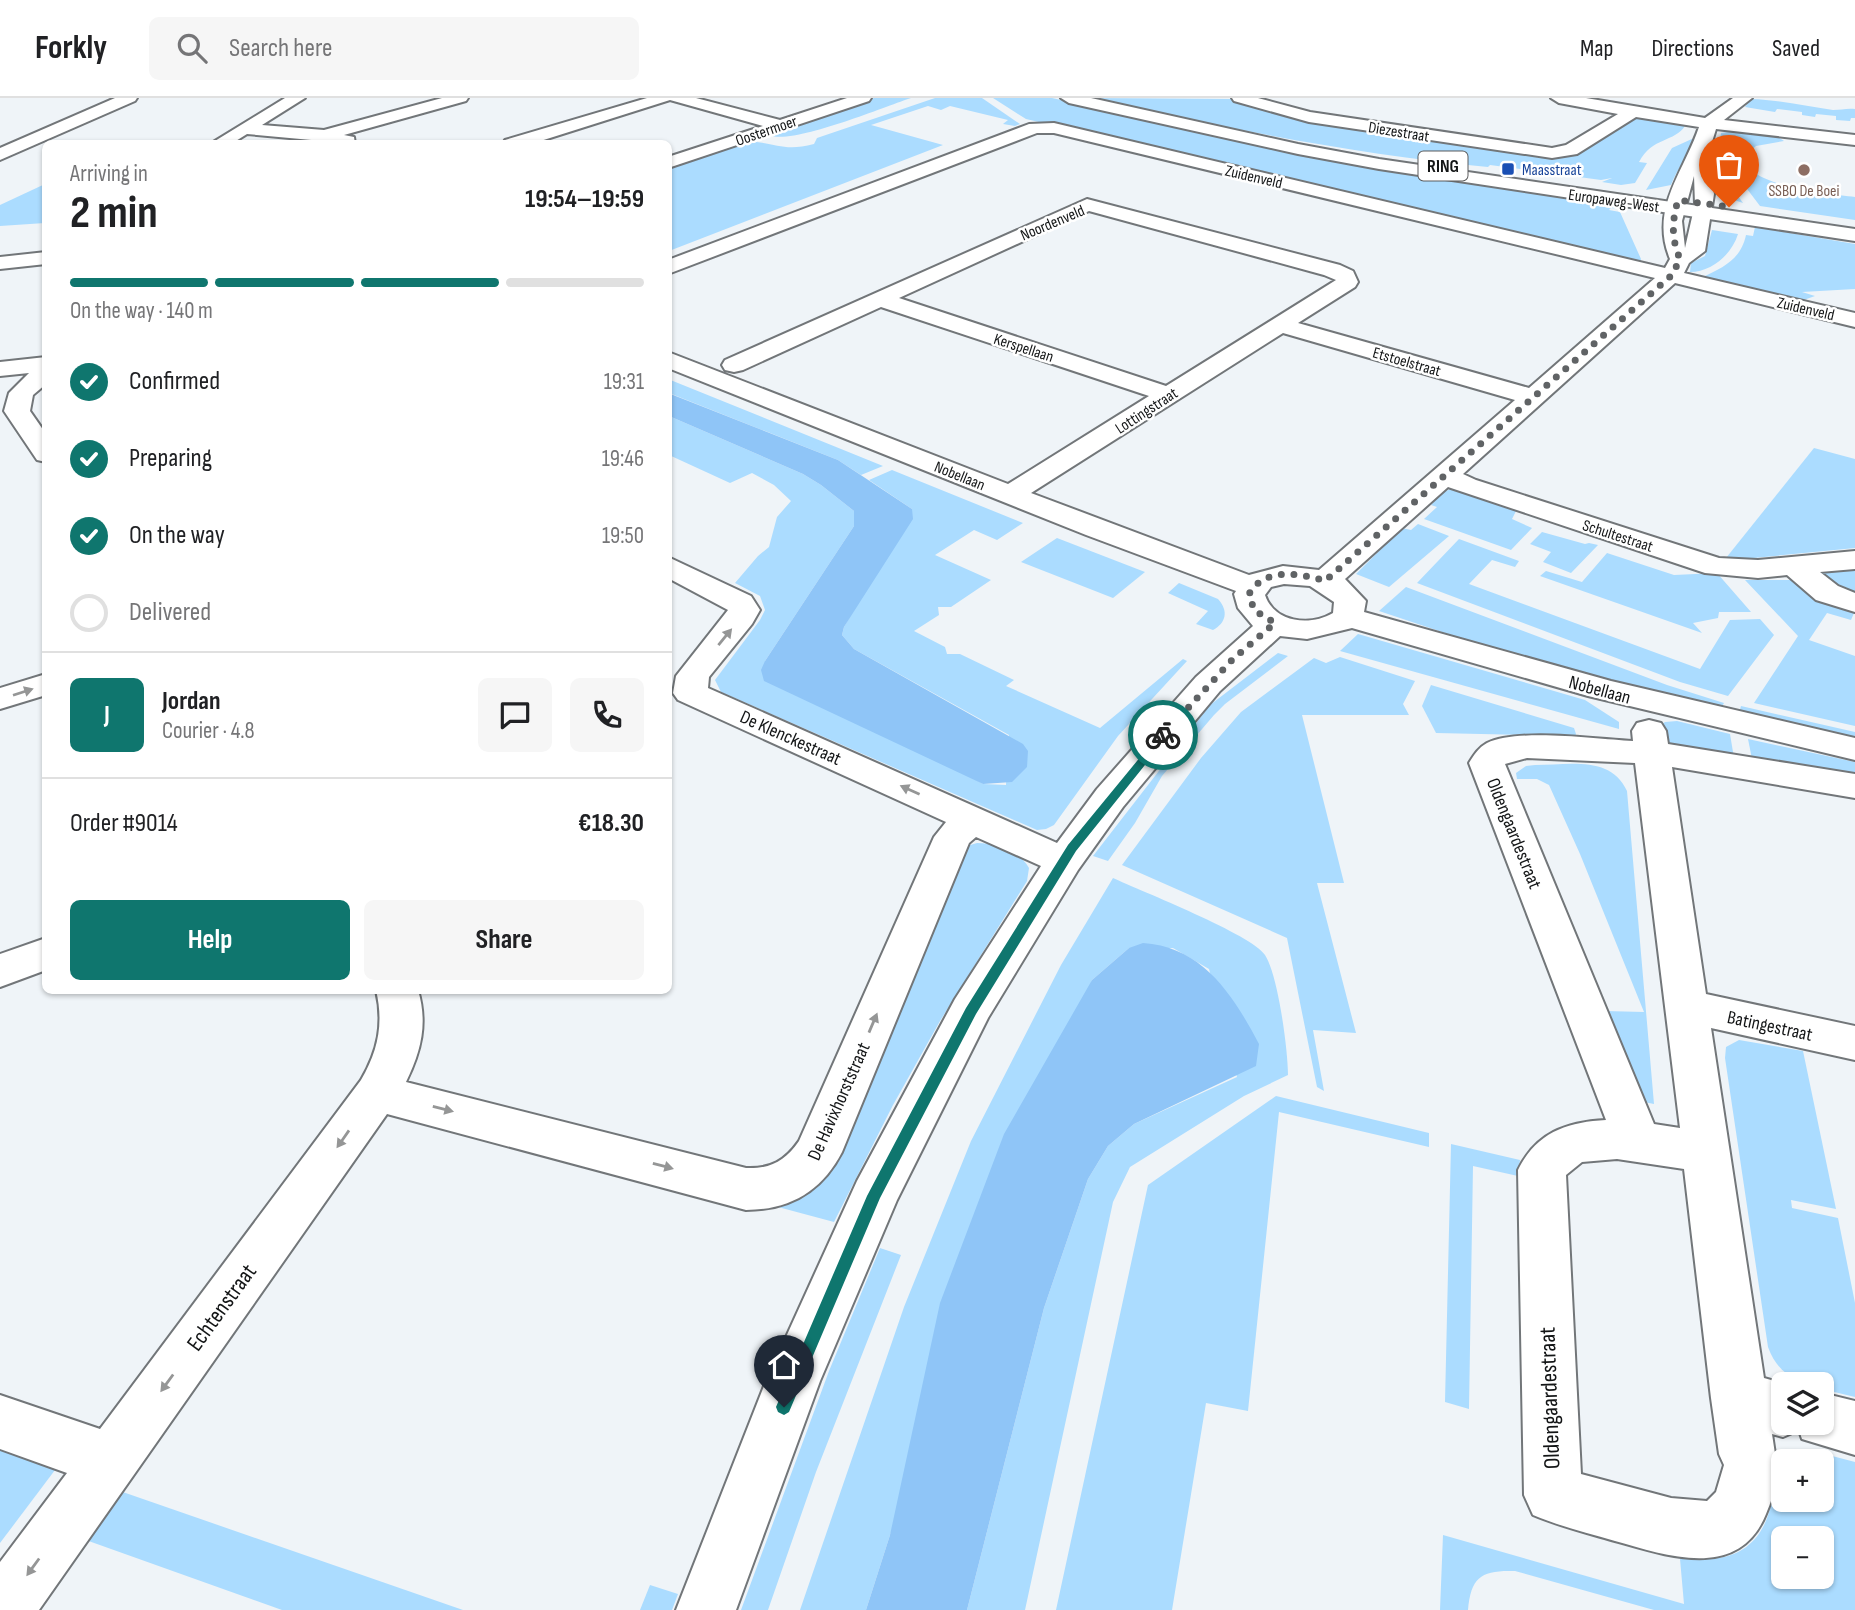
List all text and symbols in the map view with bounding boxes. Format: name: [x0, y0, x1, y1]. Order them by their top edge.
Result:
search box: [149, 17, 639, 80]
text: Forkly: [35, 28, 107, 68]
icon: search: [173, 29, 211, 67]
text: Search here: [229, 33, 332, 64]
text: Map: [1580, 34, 1613, 63]
text: Directions: [1651, 34, 1734, 63]
text: Saved: [1772, 34, 1820, 63]
street label: Oostermoer: [733, 112, 800, 151]
street label: Diezestraat: [1367, 118, 1431, 147]
pin: [1699, 135, 1759, 207]
icon: bag: [1710, 146, 1748, 184]
road number: RING: [1418, 152, 1468, 180]
text: Arriving in: [70, 160, 148, 188]
marker: Maasstraat: [1500, 161, 1516, 177]
place label: Maasstraat: [1522, 161, 1582, 180]
street label: Zuidenveld: [1223, 162, 1284, 193]
marker: SSBO De Boei: [1796, 162, 1812, 178]
place label: SSBO De Boei: [1768, 182, 1840, 201]
text: 19:54–19:59: [525, 184, 644, 215]
text: 2 min: [70, 186, 158, 241]
street label: Europaweg-West: [1567, 186, 1661, 217]
street label: Noordenveld: [1018, 201, 1088, 245]
street label: Zuidenveld: [1775, 294, 1836, 325]
text: On the way · 140 m: [70, 297, 213, 325]
street label: Kerspellaan: [991, 330, 1056, 367]
street label: Etstoelstraat: [1370, 344, 1443, 381]
icon: check: [70, 363, 108, 401]
text: Confirmed: [129, 366, 220, 397]
text: 19:31: [604, 368, 644, 396]
street label: Lottingstraat: [1112, 384, 1182, 438]
icon: check: [70, 440, 108, 478]
text: Preparing: [129, 443, 212, 474]
text: 19:46: [602, 445, 644, 473]
street label: Nobellaan: [931, 458, 988, 495]
street label: Schultestraat: [1580, 516, 1655, 557]
icon: check: [70, 517, 108, 555]
text: On the way: [129, 520, 225, 551]
text: 19:50: [602, 522, 644, 550]
text: Delivered: [129, 597, 211, 628]
one-way arrow: [717, 628, 732, 645]
street label: Nobellaan: [1566, 671, 1633, 710]
button: chat: [478, 678, 552, 752]
button: phone: [570, 678, 644, 752]
one-way arrow: [12, 686, 33, 697]
text: Jordan: [162, 686, 220, 717]
text: J: [104, 700, 110, 731]
courier: [1128, 700, 1198, 770]
street label: De Klenckestraat: [736, 706, 845, 771]
icon: bike: [1144, 716, 1182, 754]
text: Courier · 4.8: [162, 717, 255, 745]
street label: Oldengaardestraat: [1481, 775, 1546, 893]
one-way arrow: [899, 784, 920, 795]
text: Order #9014: [70, 808, 178, 839]
text: €18.30: [578, 808, 644, 839]
button: Help: [70, 900, 350, 980]
button: Share: [364, 900, 644, 980]
street label: Batingestraat: [1725, 1006, 1815, 1047]
one-way arrow: [867, 1013, 879, 1033]
street label: De Havixhorststraat: [803, 1039, 876, 1164]
one-way arrow: [432, 1104, 454, 1115]
one-way arrow: [336, 1130, 350, 1148]
one-way arrow: [653, 1162, 674, 1172]
street label: Echtenstraat: [181, 1259, 263, 1357]
street label: Oldengaardestraat: [1534, 1326, 1566, 1470]
pin: [754, 1335, 814, 1407]
icon: home: [765, 1346, 803, 1384]
map controls: [1771, 1372, 1834, 1589]
button: layers: [1771, 1372, 1834, 1435]
one-way arrow: [160, 1374, 174, 1392]
button: +: [1771, 1449, 1834, 1512]
button: −: [1771, 1526, 1834, 1589]
one-way arrow: [27, 1558, 41, 1576]

